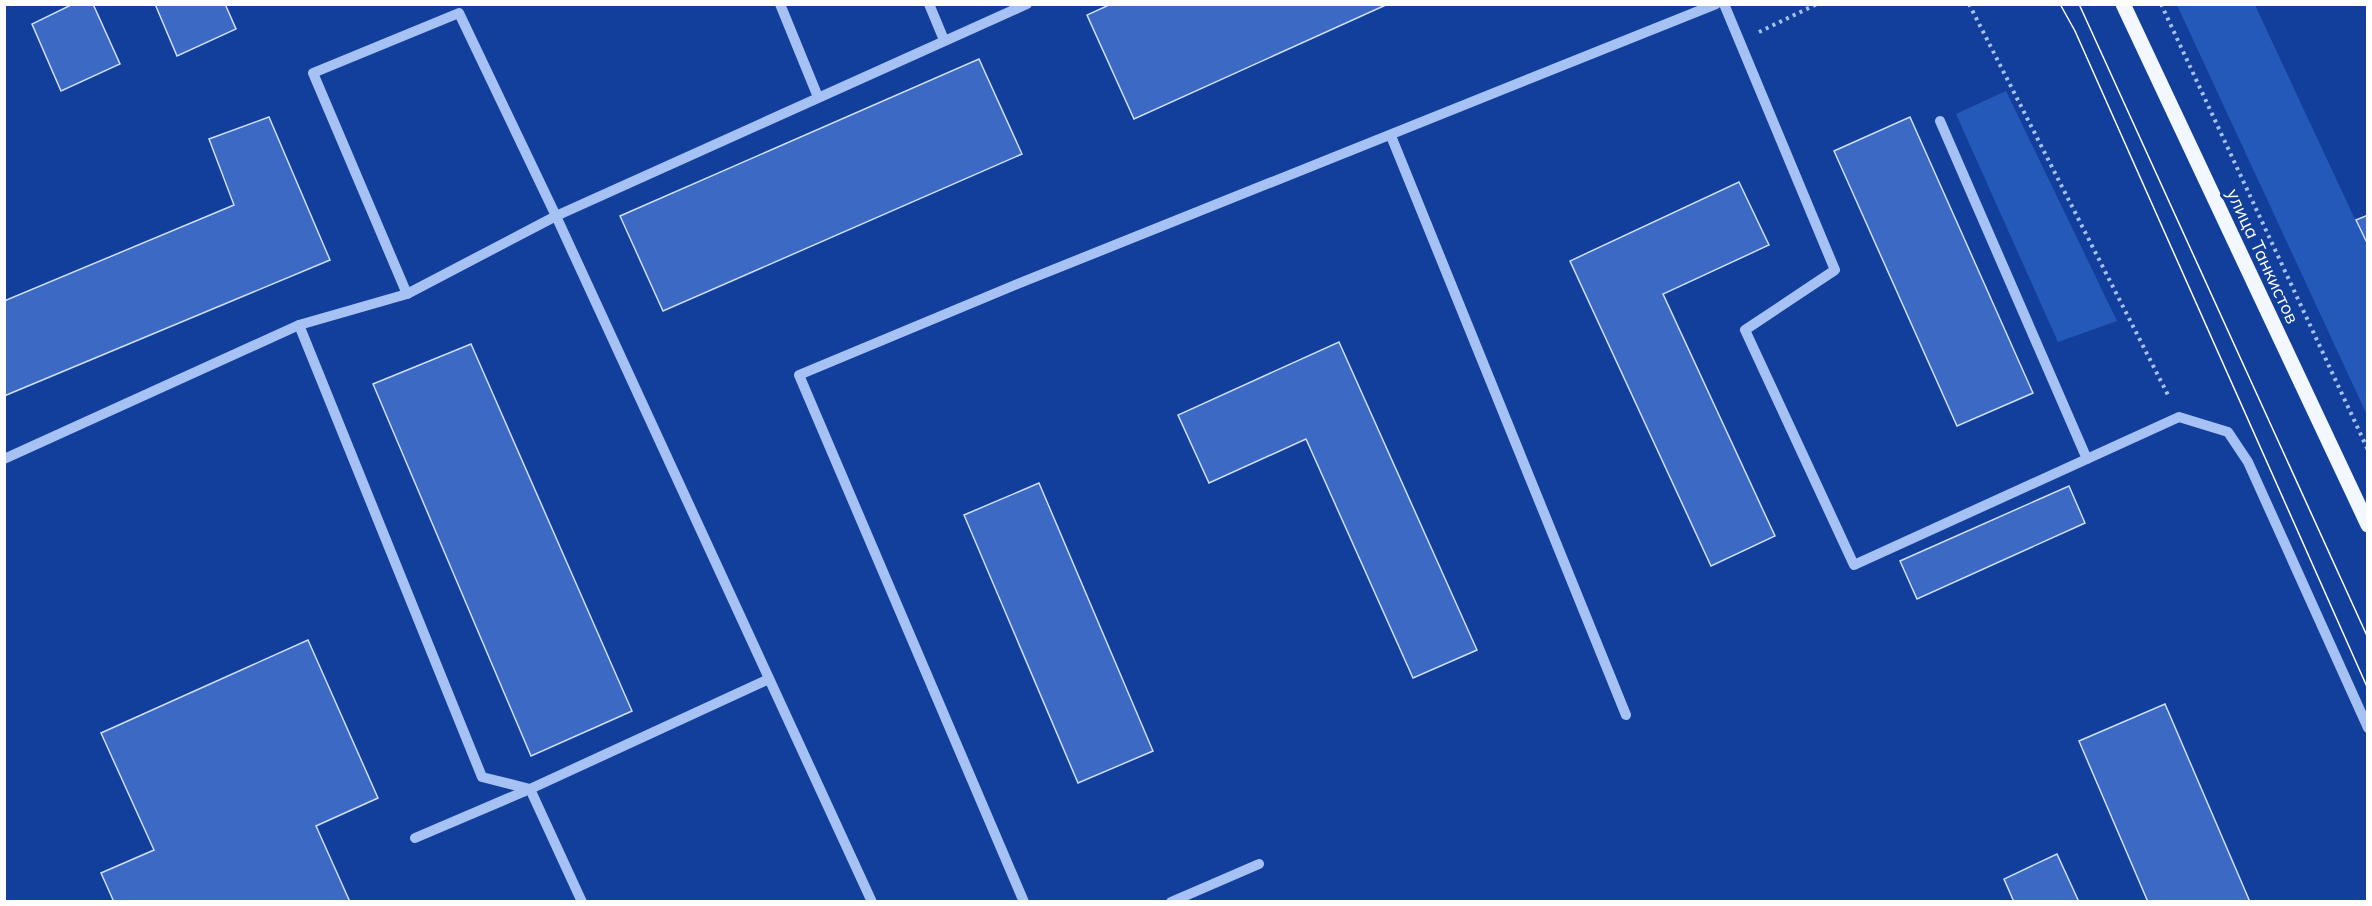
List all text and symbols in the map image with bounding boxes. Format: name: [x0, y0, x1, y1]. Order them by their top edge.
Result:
street label: улица Танкистов: [2222, 185, 2304, 327]

